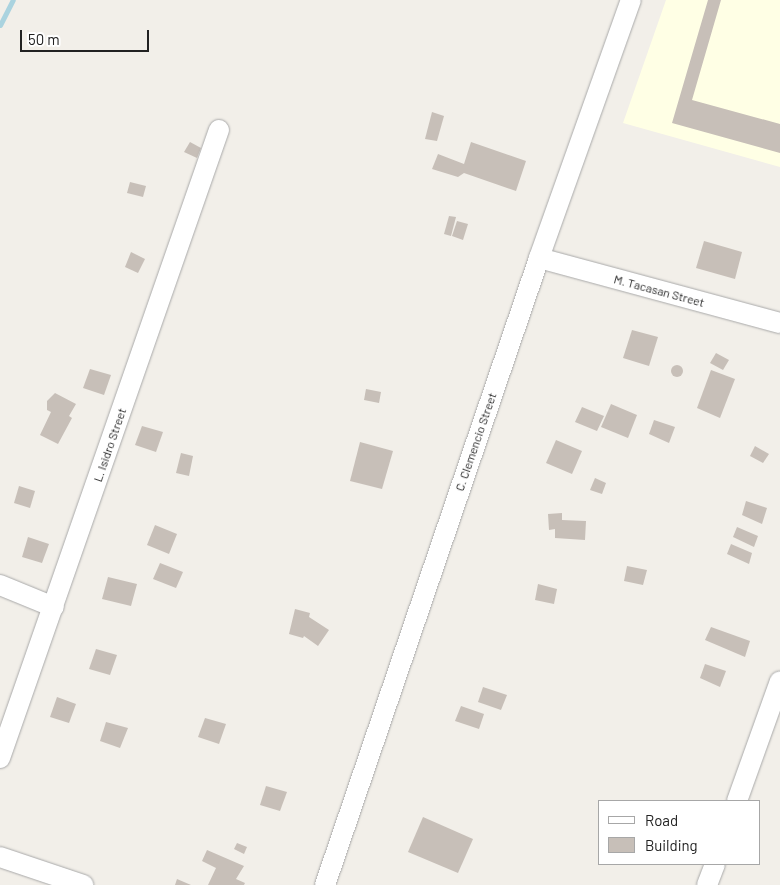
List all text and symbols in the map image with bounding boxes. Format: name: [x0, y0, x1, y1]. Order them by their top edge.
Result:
scale bar: [22, 20, 151, 52]
text: 50 m: [28, 30, 60, 48]
street label: M. Tacasan Street: [612, 272, 706, 310]
street label: C. Clemencio Street: [452, 391, 500, 493]
street label: L. Isidro Street: [91, 406, 129, 484]
legend: [598, 800, 760, 865]
text: Road: [645, 811, 678, 829]
text: Building: [645, 836, 698, 854]

